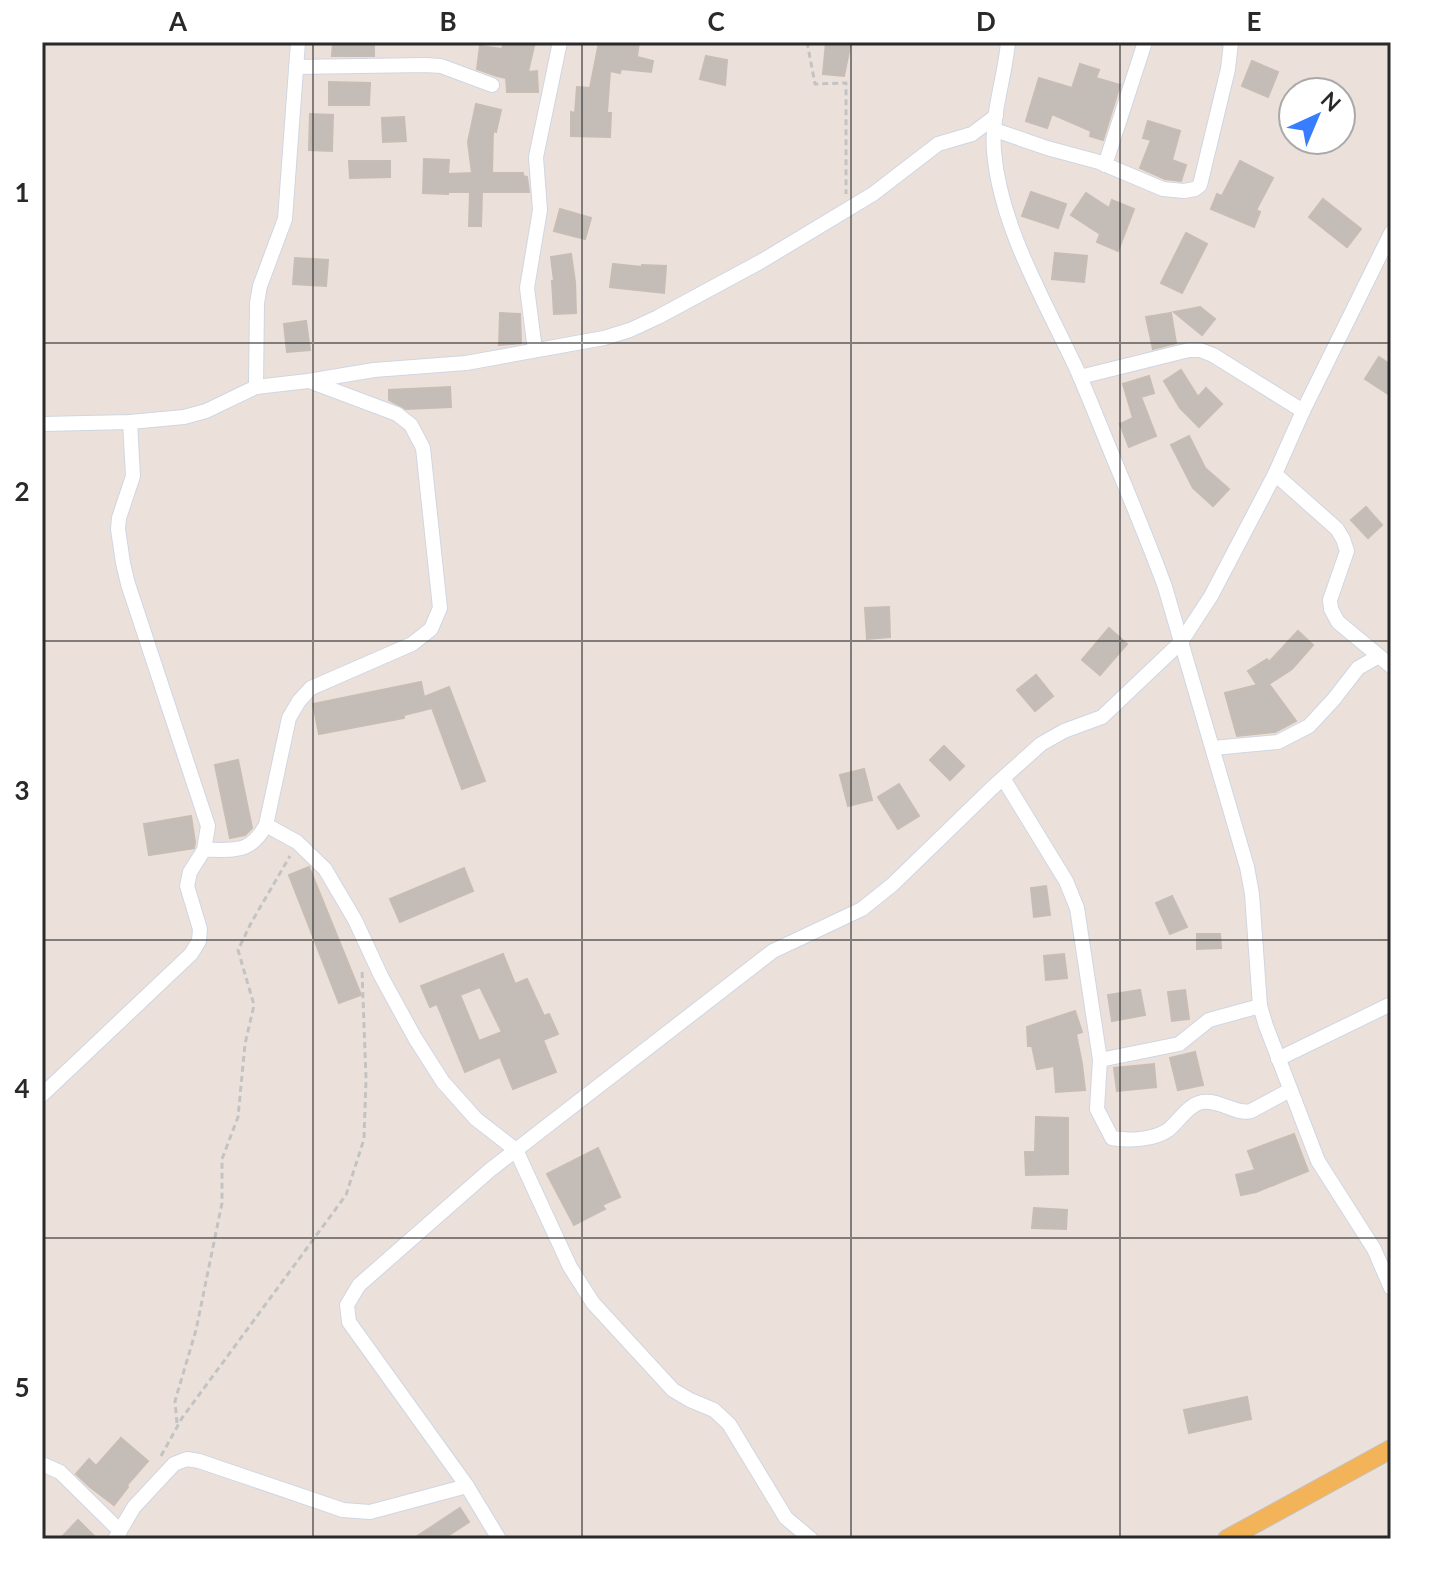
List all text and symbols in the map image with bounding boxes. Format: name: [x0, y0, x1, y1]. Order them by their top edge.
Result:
text: A: [168, 5, 188, 37]
text: B: [439, 5, 457, 37]
text: C: [707, 5, 725, 37]
text: D: [976, 5, 996, 37]
text: E: [1247, 5, 1261, 37]
north arrow: [1277, 76, 1357, 156]
text: N: [1316, 86, 1347, 117]
text: 1: [14, 176, 30, 208]
text: 2: [14, 475, 30, 507]
text: 3: [14, 774, 30, 806]
text: 4: [14, 1072, 30, 1104]
text: 5: [14, 1371, 30, 1403]

